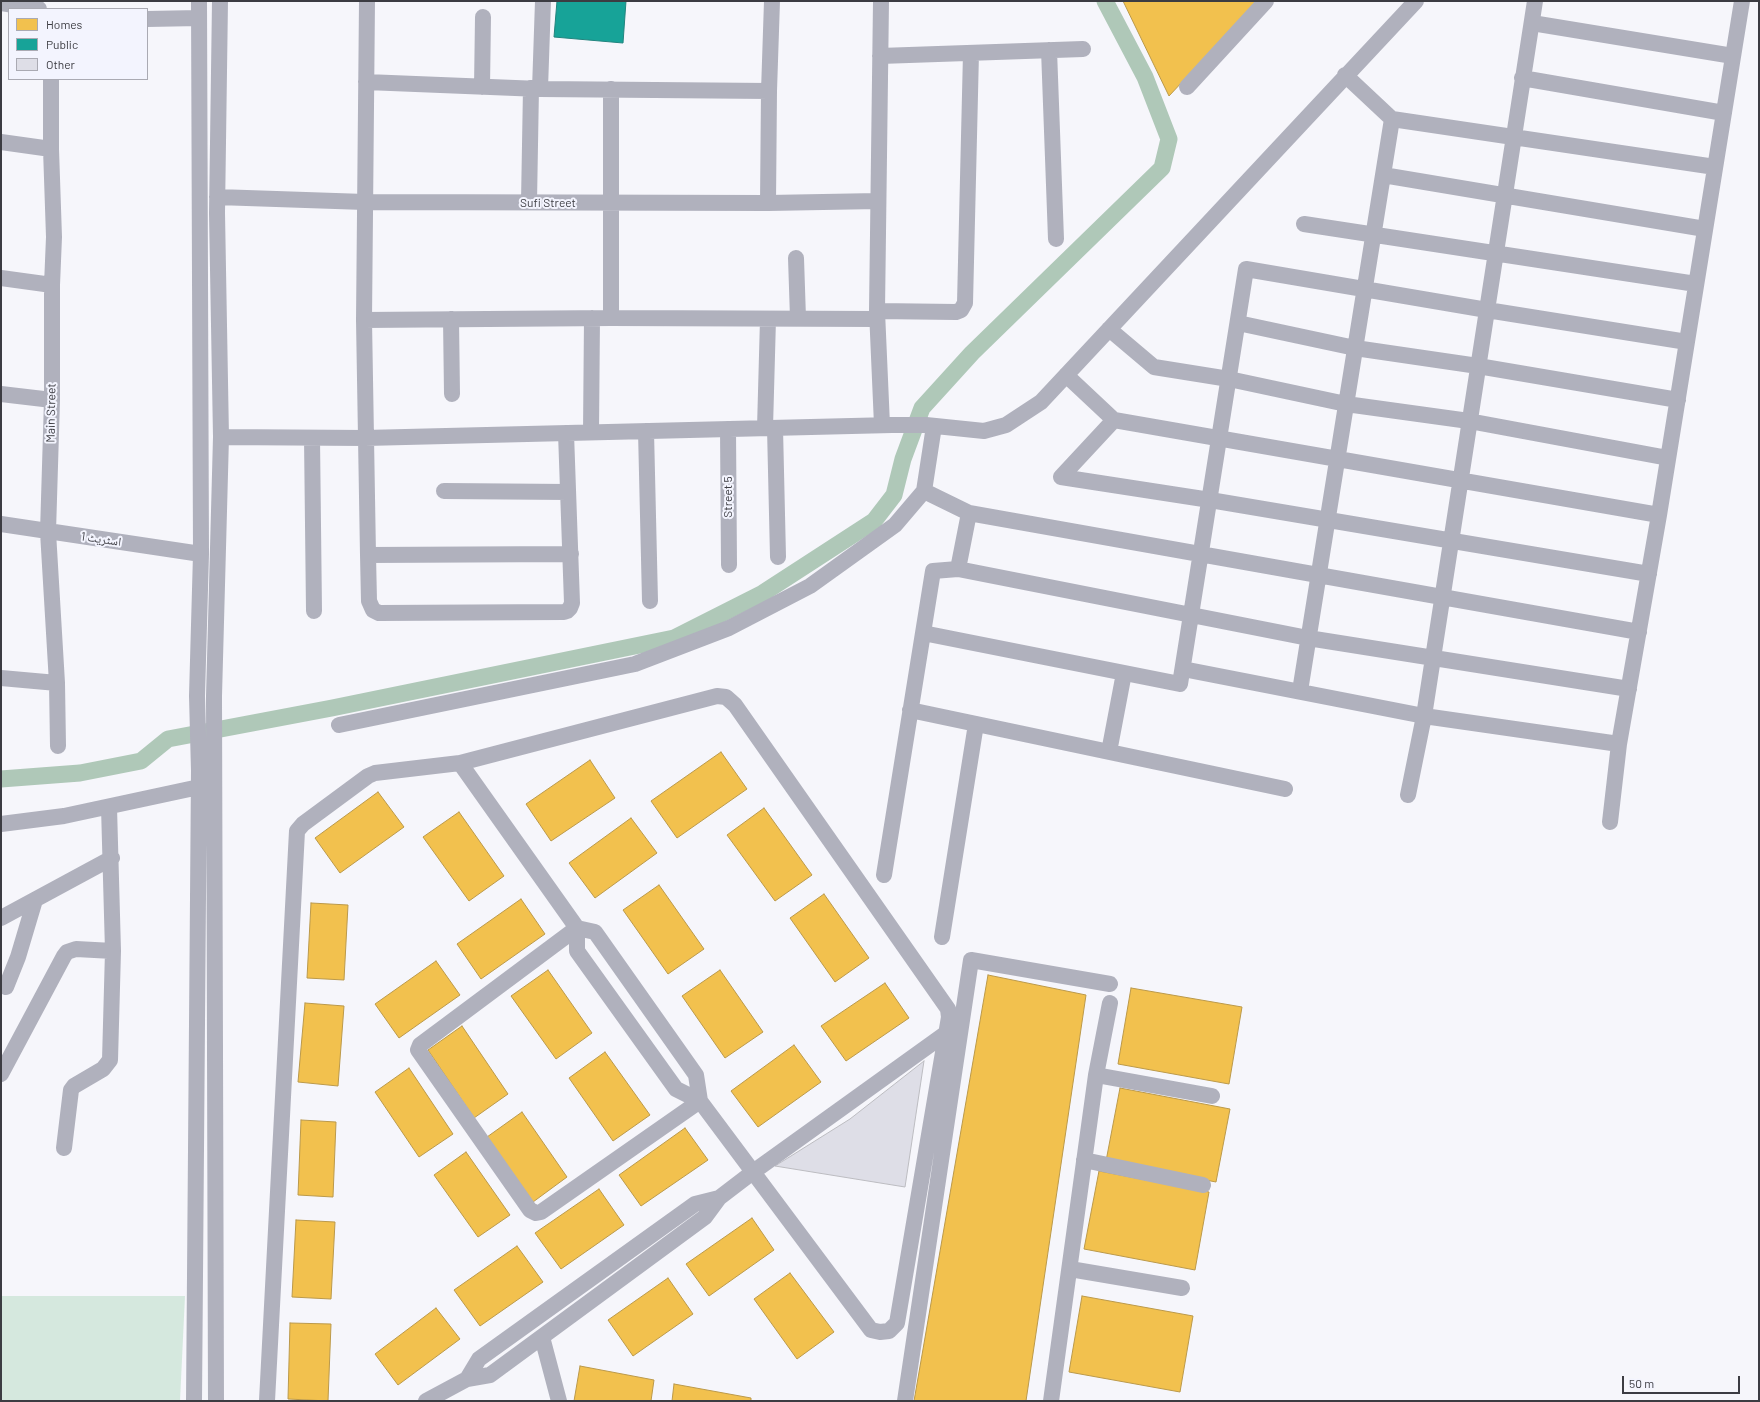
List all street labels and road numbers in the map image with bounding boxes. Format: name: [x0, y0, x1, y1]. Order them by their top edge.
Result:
street label: Sufi Street: [520, 196, 576, 210]
street label: Main Street: [43, 383, 59, 443]
street label: Street 5: [721, 476, 735, 518]
street label: اسٹریٹ 1: [80, 529, 122, 549]

